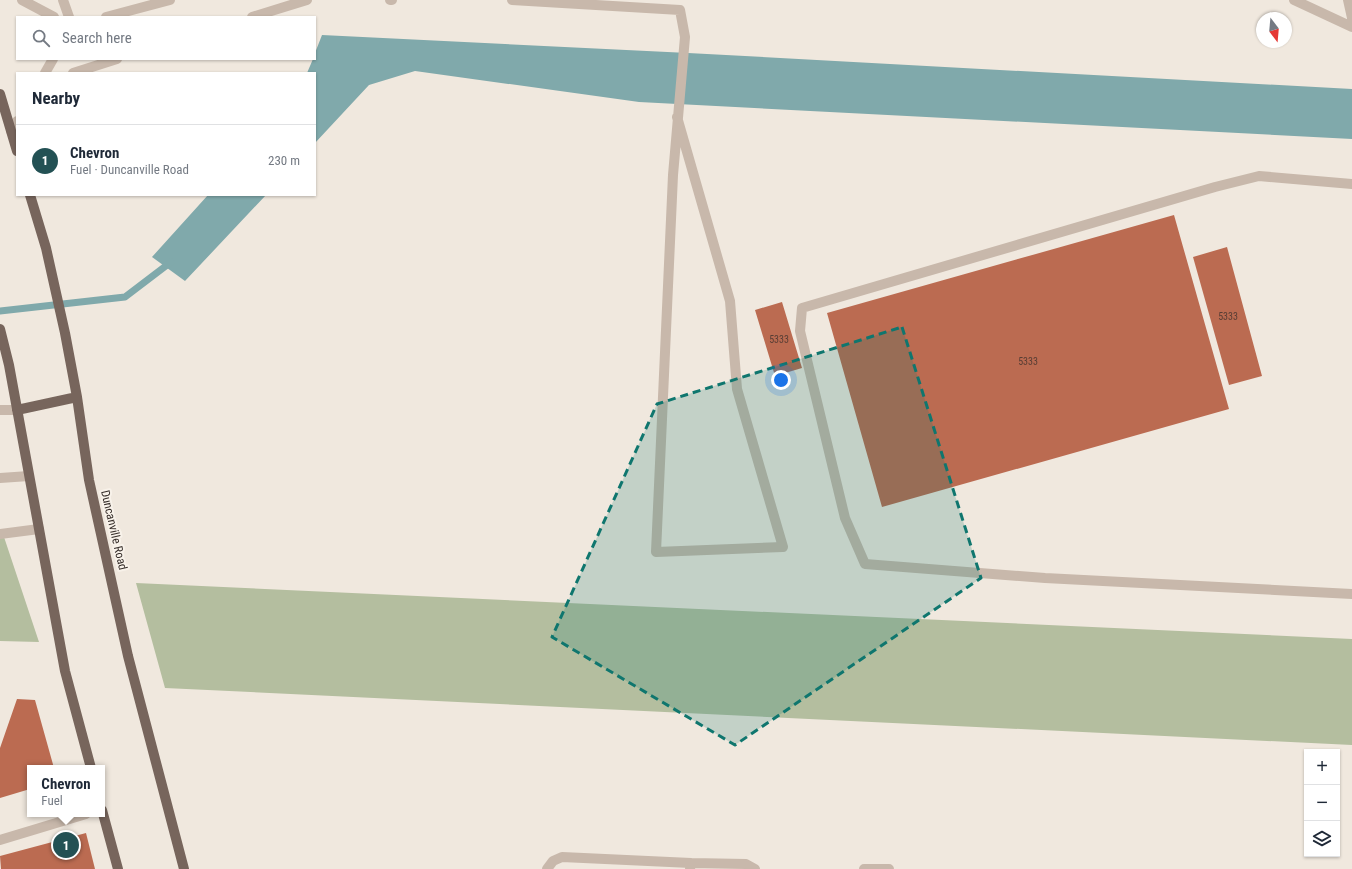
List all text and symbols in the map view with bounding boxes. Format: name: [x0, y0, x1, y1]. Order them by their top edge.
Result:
north arrow: [1256, 12, 1292, 48]
search box: [16, 16, 316, 60]
icon: search: [30, 27, 52, 49]
text: Search here: [62, 29, 132, 47]
text: Nearby: [32, 88, 80, 108]
text: Chevron: [70, 144, 119, 162]
text: 1: [42, 153, 48, 168]
text: 230 m: [268, 153, 300, 168]
text: Fuel · Duncanville Road: [70, 162, 189, 177]
house number: 5333: [1218, 311, 1238, 322]
house number: 5333: [769, 334, 789, 345]
house number: 5333: [1018, 356, 1038, 367]
your location: [771, 370, 791, 390]
street label: Duncanville Road: [98, 489, 130, 571]
map controls: [1304, 749, 1340, 857]
button: +: [1304, 749, 1340, 785]
popup: [27, 765, 105, 817]
text: Chevron: [41, 775, 91, 793]
button: −: [1304, 785, 1340, 821]
text: Fuel: [41, 793, 63, 808]
button: layers: [1304, 821, 1340, 857]
pin: 1: [53, 830, 79, 860]

